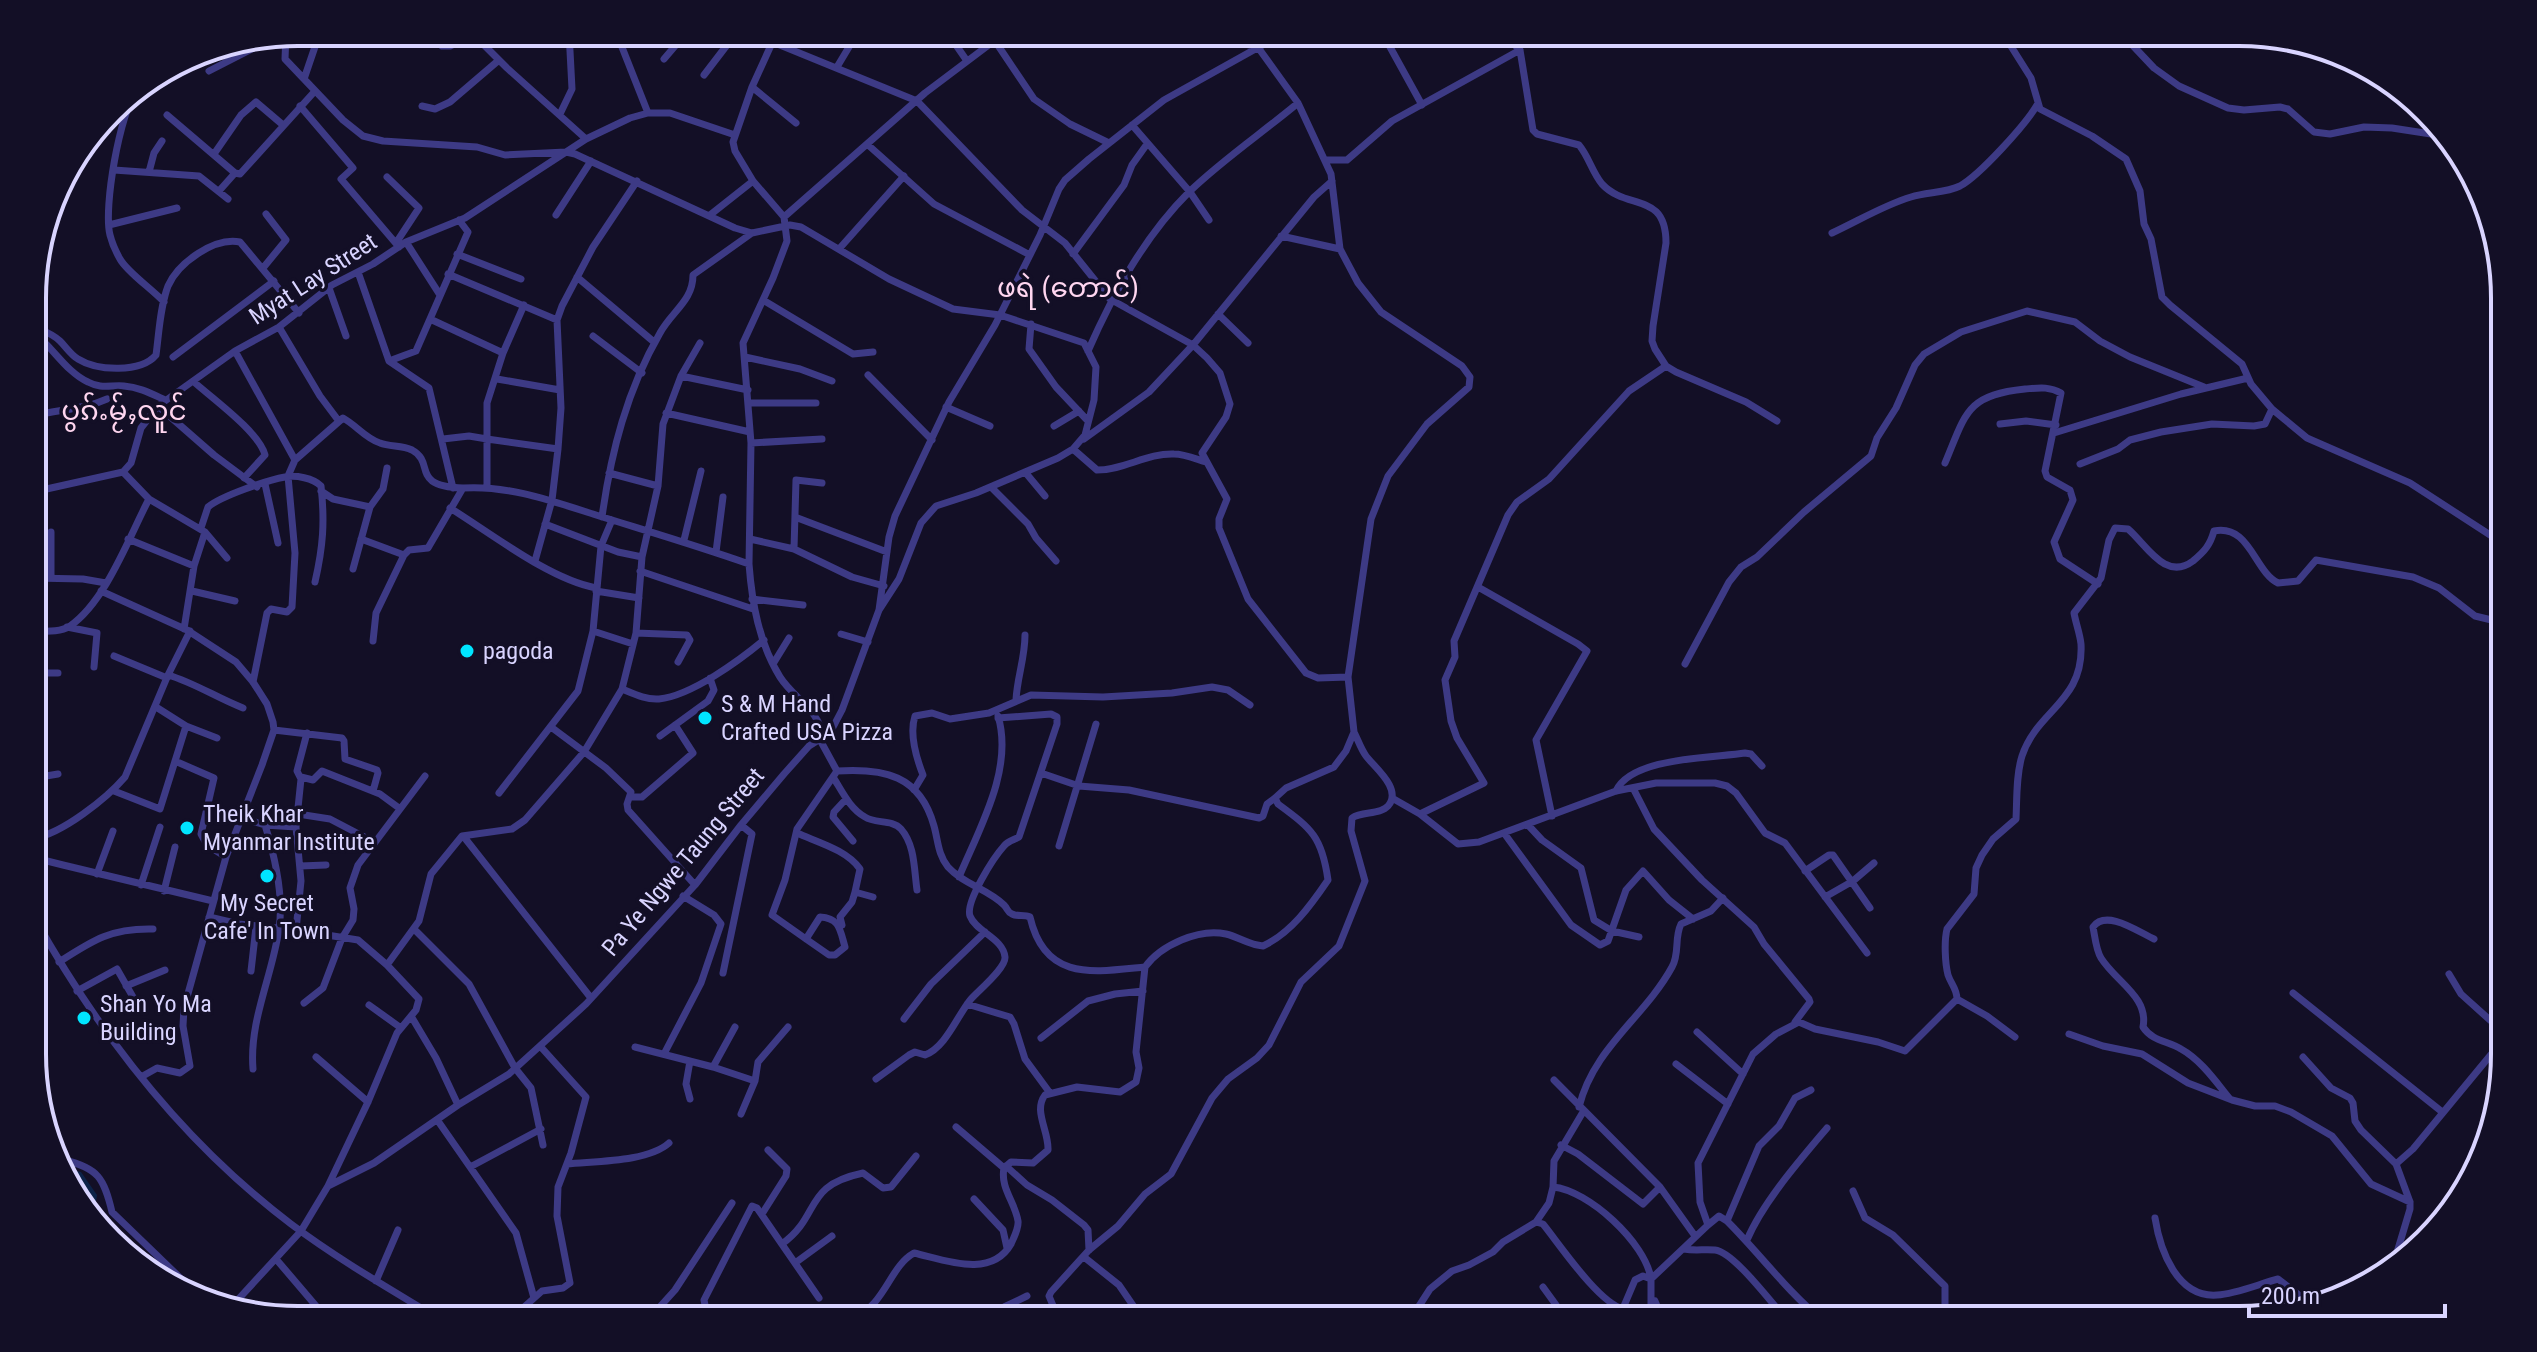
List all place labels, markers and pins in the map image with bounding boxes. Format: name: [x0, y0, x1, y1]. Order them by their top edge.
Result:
place label: pagoda: [483, 637, 554, 665]
marker: pagoda: [458, 642, 476, 660]
place label: S & M Hand Crafted USA Pizza: [721, 690, 893, 746]
marker: S & M Hand Crafted USA Pizza: [696, 709, 714, 727]
place label: Theik Khar Myanmar Institute: [203, 800, 375, 856]
marker: Theik Khar Myanmar Institute: [178, 819, 196, 837]
marker: My Secret Cafe' In Town: [258, 867, 276, 885]
place label: My Secret Cafe' In Town: [204, 889, 330, 945]
place label: Shan Yo Ma Building: [100, 990, 212, 1046]
marker: Shan Yo Ma Building: [75, 1009, 93, 1027]

